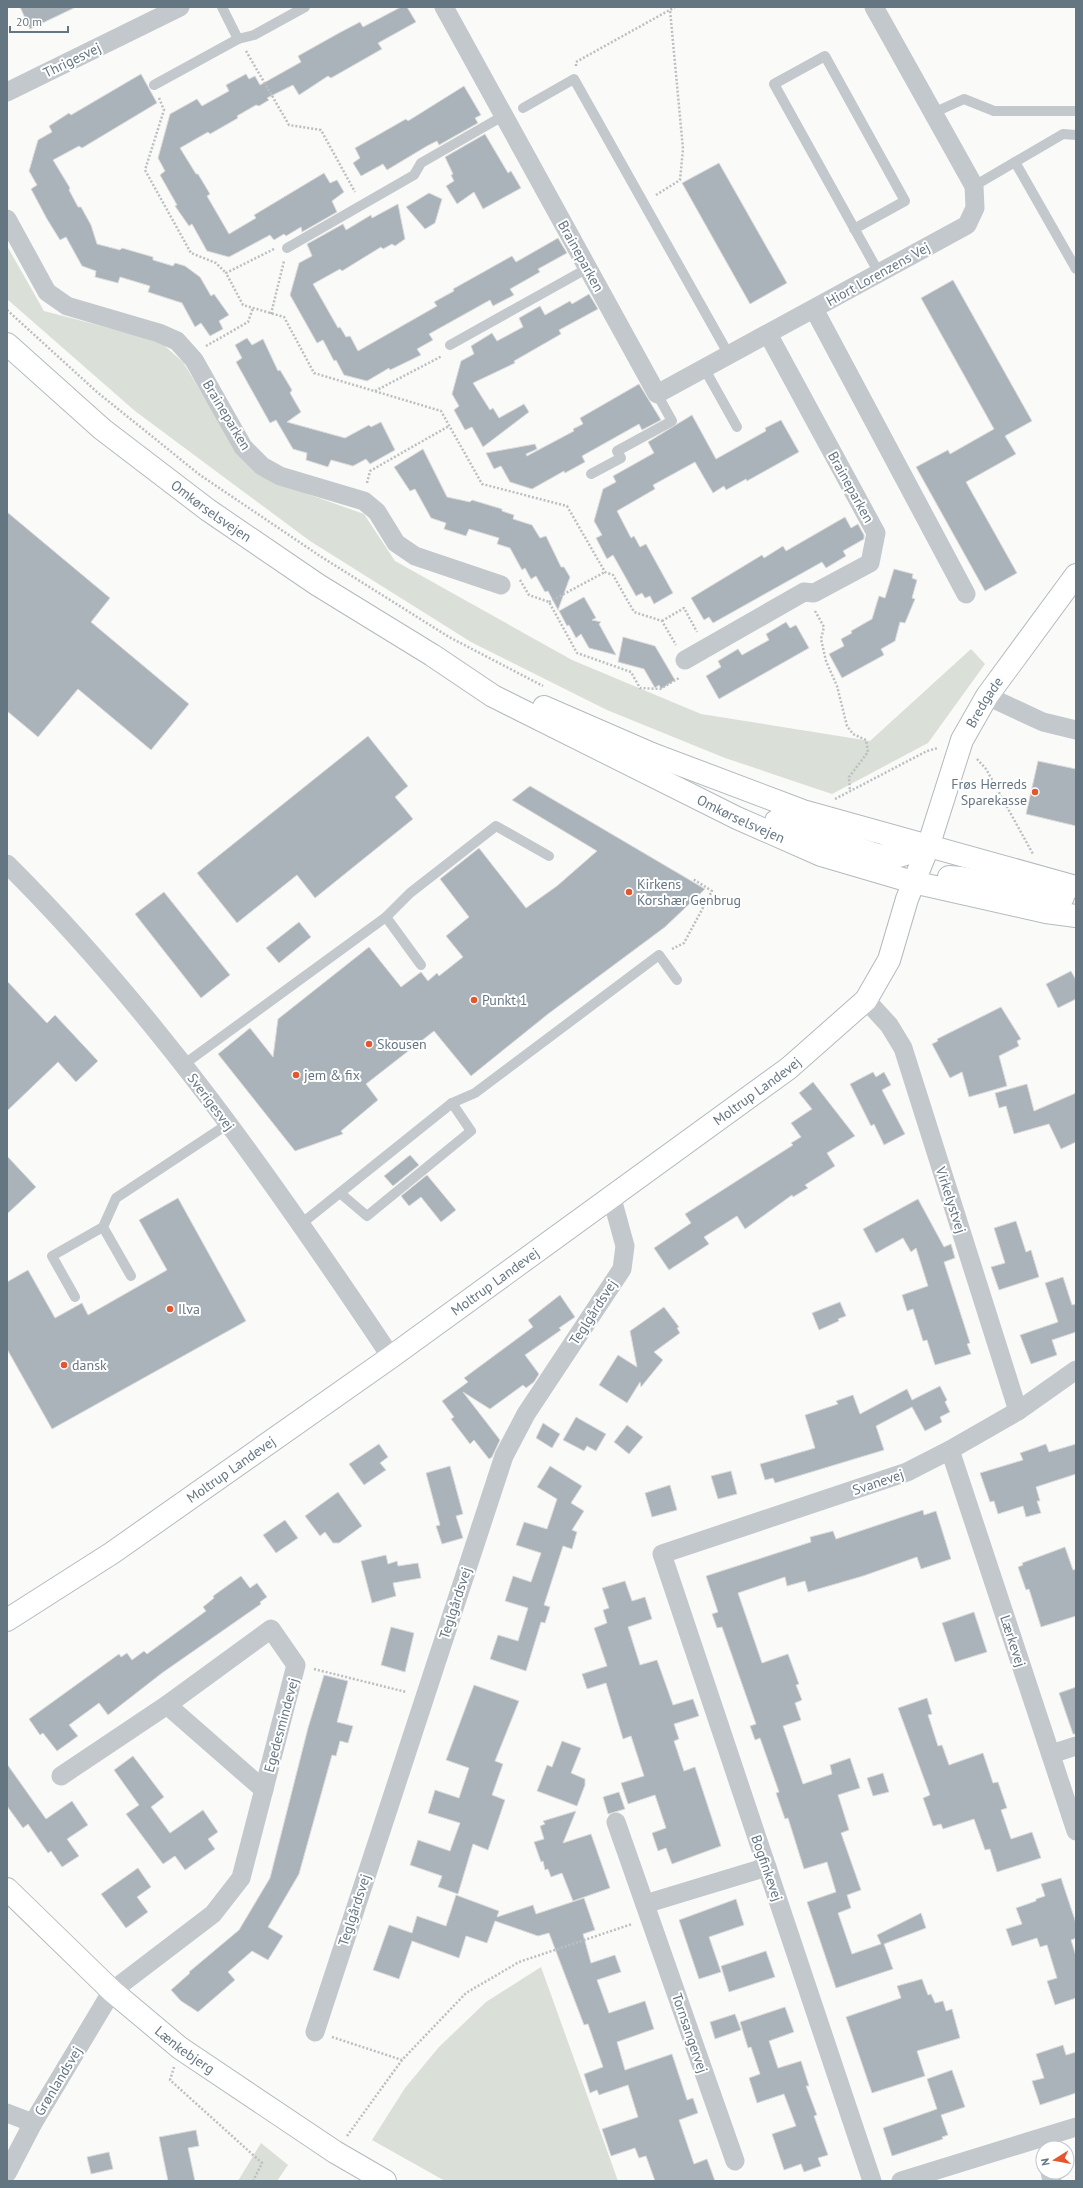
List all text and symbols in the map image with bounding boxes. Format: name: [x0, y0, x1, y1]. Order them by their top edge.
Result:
scale bar: [10, 8, 68, 34]
text: 20 m: [16, 14, 42, 29]
street label: Thrigesvej: [40, 38, 104, 82]
street label: Braineparken: [554, 217, 608, 295]
street label: Hiort Lorenzens Vej: [823, 238, 933, 310]
street label: Braineparken: [199, 377, 255, 453]
street label: Braineparken: [824, 448, 878, 526]
street label: Omkørselsvejen: [167, 476, 255, 546]
street label: Bredgade: [962, 673, 1007, 731]
place label: Frøs Herreds Sparekasse: [951, 775, 1027, 809]
marker: Frøs Herreds Sparekasse: [1030, 787, 1040, 797]
street label: Omkørselsvejen: [694, 790, 788, 847]
place label: Kirkens Korshær Genbrug: [637, 875, 741, 909]
marker: Kirkens Korshær Genbrug: [624, 887, 634, 897]
place label: Punkt 1: [482, 991, 527, 1009]
marker: Punkt 1: [469, 995, 479, 1005]
place label: Skousen: [377, 1035, 427, 1053]
marker: Skousen: [364, 1039, 374, 1049]
street label: Moltrup Landevej: [710, 1053, 805, 1129]
place label: jem & fix: [304, 1066, 360, 1084]
street label: Sverigesvej: [183, 1070, 239, 1134]
marker: jem & fix: [291, 1070, 301, 1080]
street label: Virkelystvej: [931, 1164, 970, 1236]
street label: Moltrup Landevej: [447, 1244, 543, 1319]
street label: Teglgårdsvej: [565, 1276, 621, 1348]
place label: Ilva: [178, 1300, 200, 1318]
marker: Ilva: [165, 1304, 175, 1314]
place label: dansk: [72, 1356, 107, 1374]
marker: dansk: [59, 1360, 69, 1370]
street label: Moltrup Landevej: [183, 1432, 279, 1507]
street label: Svanevej: [850, 1465, 906, 1499]
street label: Teglgårdsvej: [435, 1565, 475, 1641]
street label: Lærkevej: [996, 1613, 1030, 1669]
street label: Egedesmindevej: [260, 1676, 302, 1774]
street label: Bogfinkevej: [747, 1832, 787, 1904]
street label: Teglgårdsvej: [334, 1872, 374, 1948]
street label: Tornsangervej: [668, 1991, 712, 2075]
street label: Lænkebjerg: [151, 2022, 218, 2078]
street label: Grønlandsvej: [30, 2043, 86, 2119]
north arrow: [1035, 2140, 1075, 2180]
text: N: [1038, 2157, 1053, 2167]

